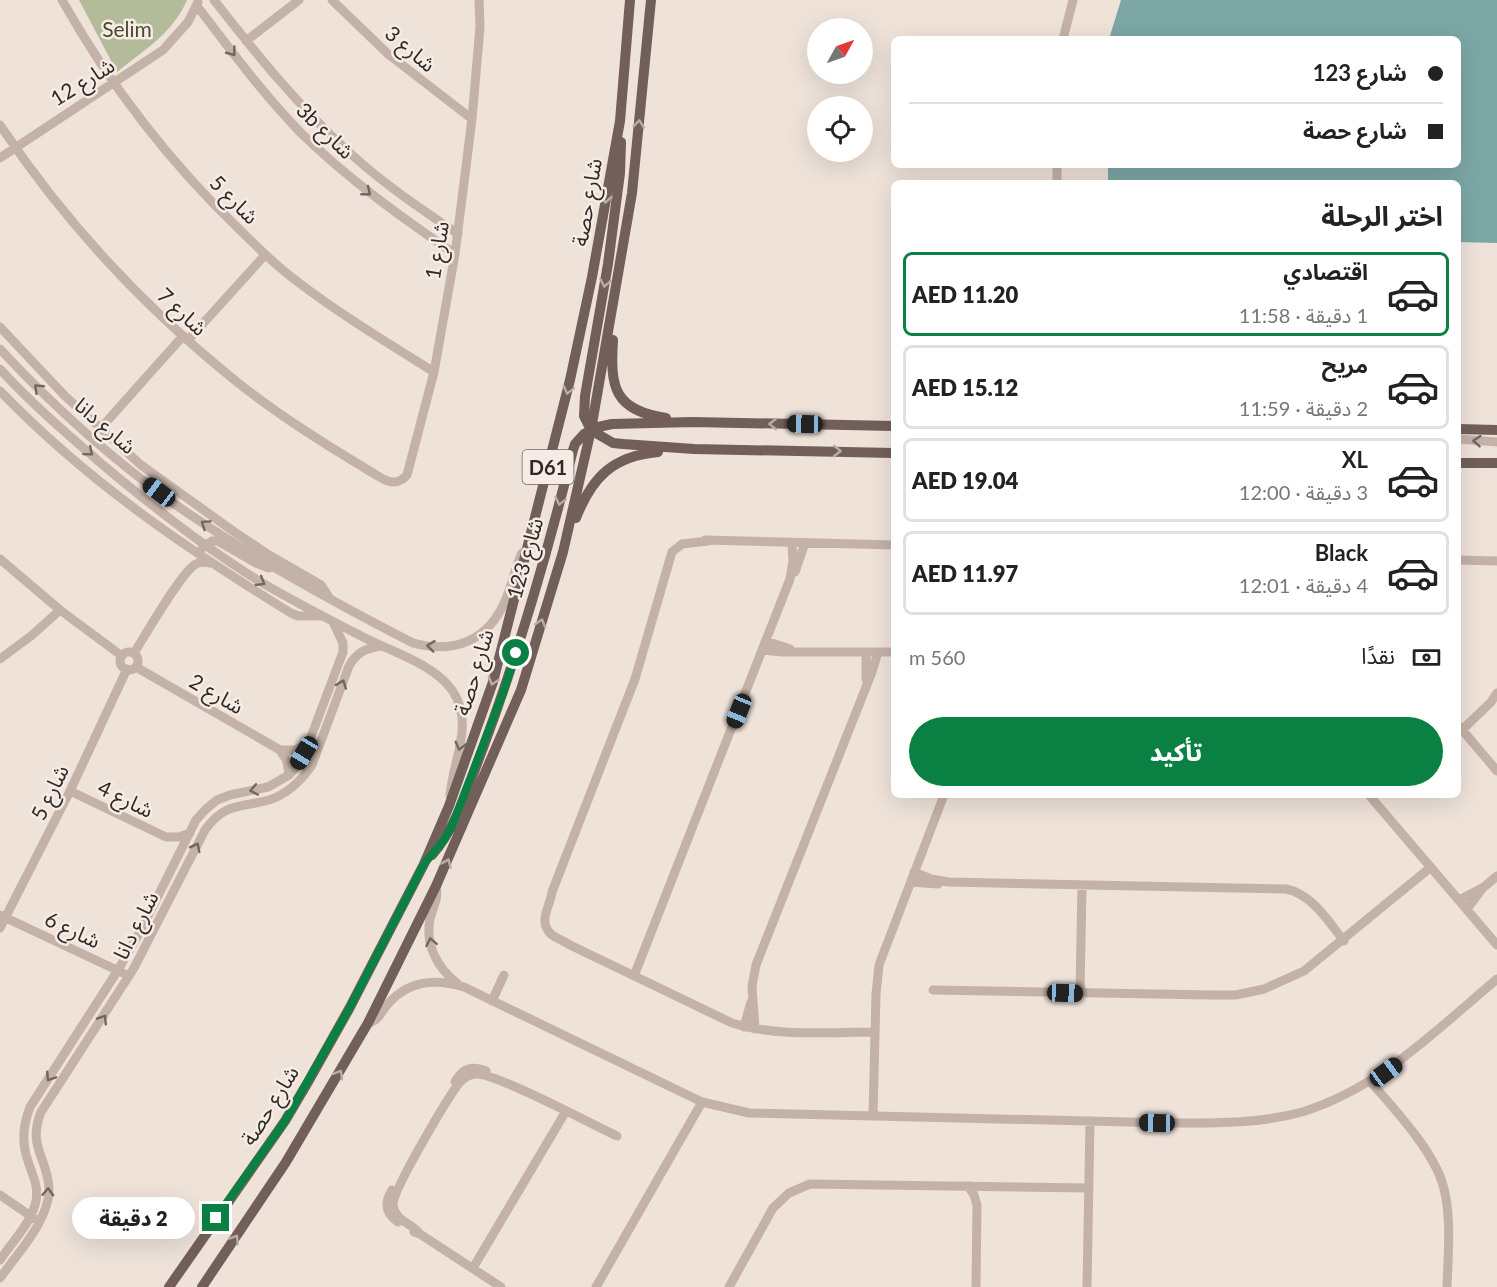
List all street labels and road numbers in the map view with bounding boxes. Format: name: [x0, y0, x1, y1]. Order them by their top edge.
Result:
street label: شارع 3: [378, 20, 441, 79]
street label: شارع 12: [45, 52, 121, 114]
street label: 3b شارع: [289, 97, 360, 166]
street label: شارع حصة: [566, 156, 610, 249]
street label: شارع 5: [203, 169, 265, 231]
street label: شارع 1: [419, 219, 457, 281]
street label: شارع 7: [150, 282, 213, 343]
street label: شارع دانا: [68, 392, 142, 461]
road number: D61: [522, 450, 574, 484]
street label: شارع 123: [501, 515, 551, 602]
street label: شارع حصة: [448, 626, 502, 719]
street label: شارع 2: [183, 668, 249, 722]
street label: شارع 5: [25, 760, 77, 826]
street label: شارع 4: [92, 774, 158, 826]
street label: شارع دانا: [107, 887, 166, 965]
street label: شارع 6: [40, 905, 105, 956]
street label: شارع حصة: [235, 1061, 307, 1151]

